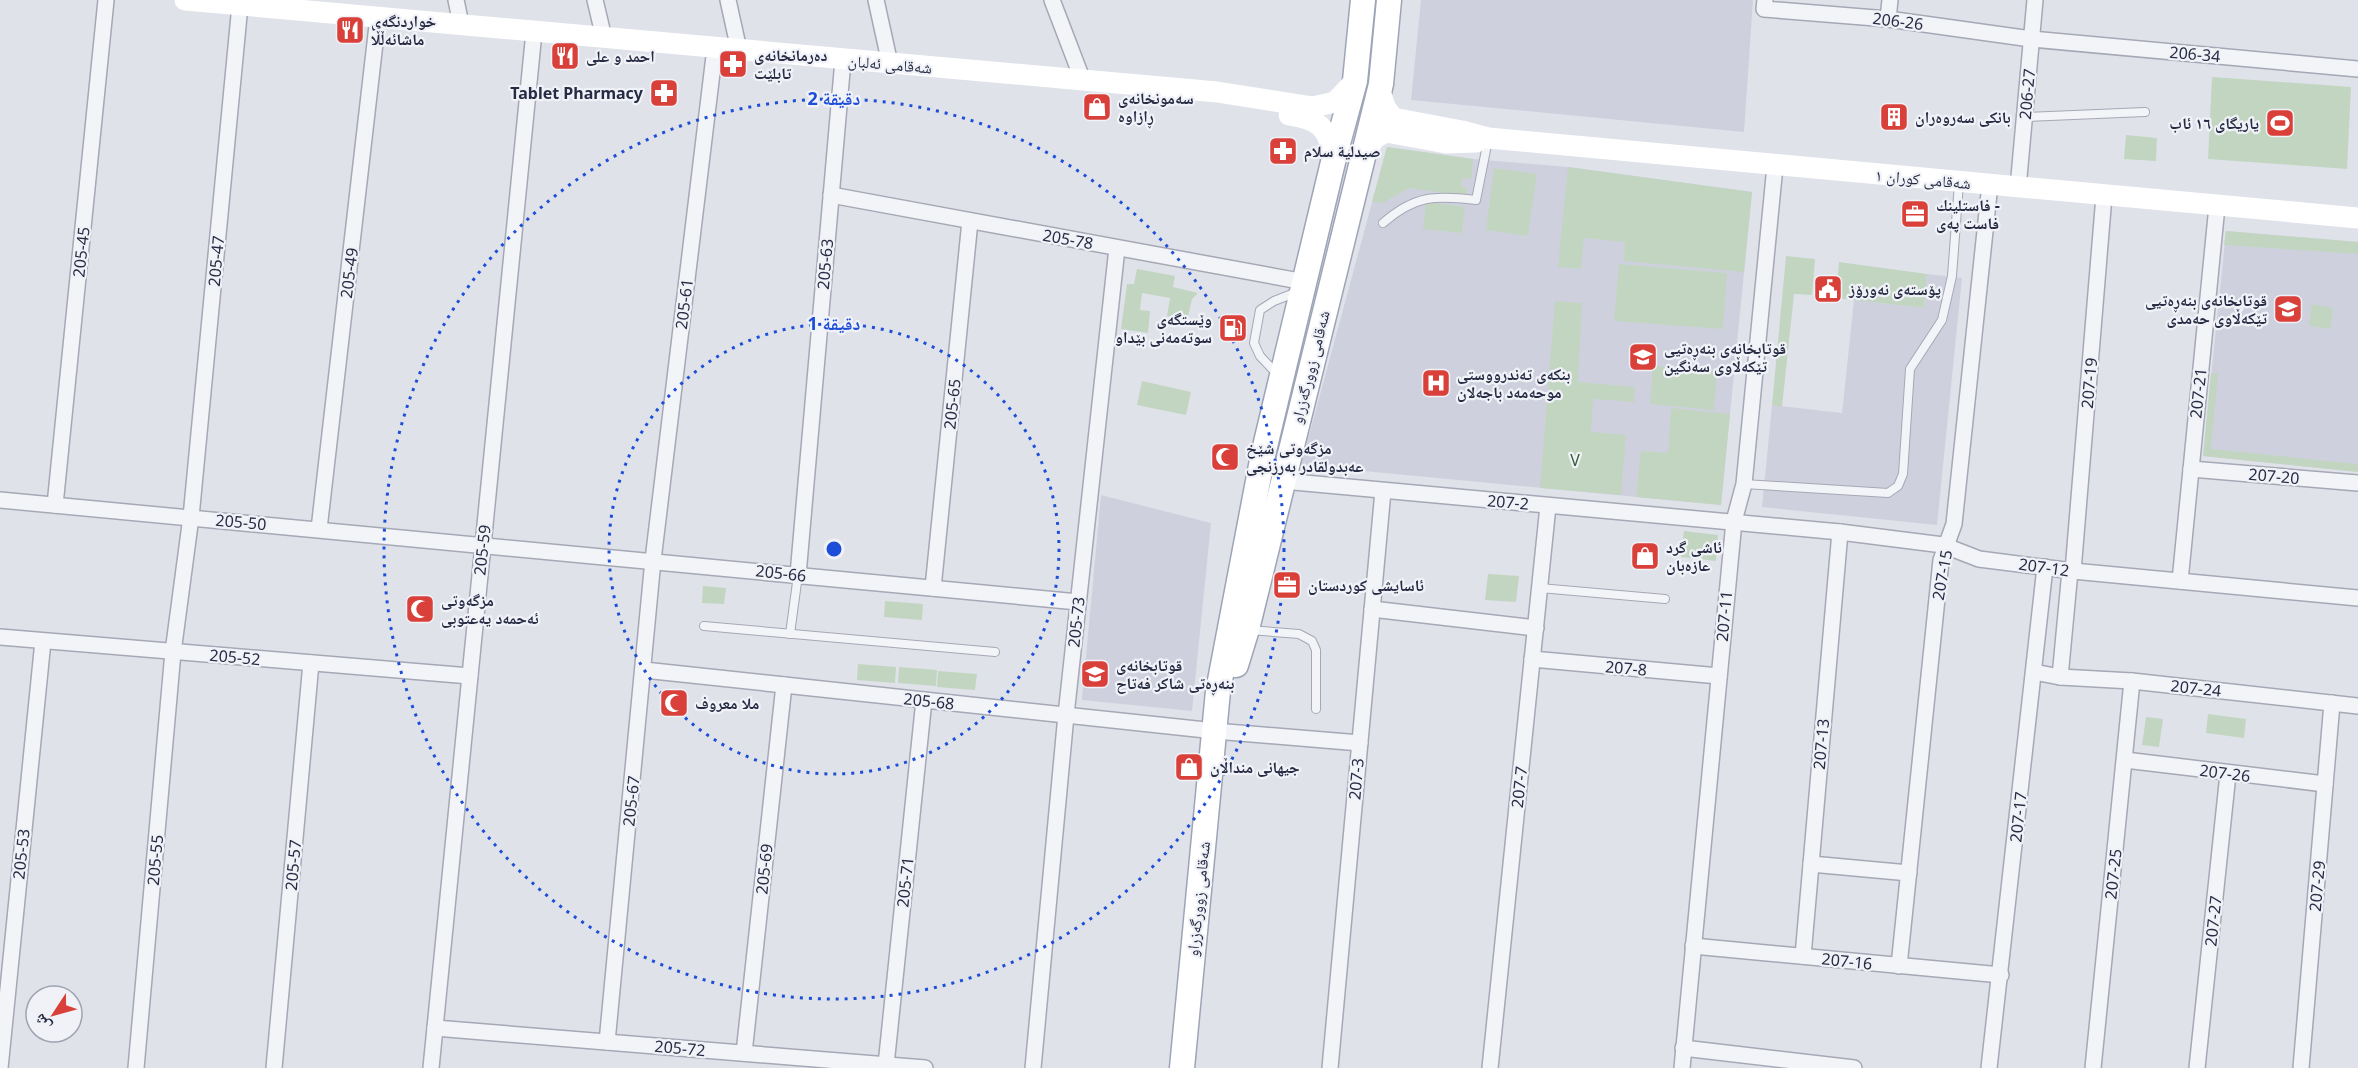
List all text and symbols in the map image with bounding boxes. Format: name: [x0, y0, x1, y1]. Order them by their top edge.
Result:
street label: 206-26: [1871, 7, 1925, 35]
place label: خواردنگەی ماشائەڵڵا: [371, 10, 436, 50]
restaurant icon: خواردنگەی ماشائەڵڵا: [334, 14, 366, 46]
restaurant icon: احمد و علی: [549, 40, 581, 72]
street label: 206-34: [2169, 41, 2221, 67]
place label: دەرمانخانەی تابلێت: [754, 44, 828, 84]
place label: احمد و علی: [586, 45, 655, 67]
pharmacy icon: دەرمانخانەی تابلێت: [717, 48, 749, 80]
street label: شەقامی ئەلبان: [847, 49, 933, 79]
street label: 206-27: [2014, 68, 2040, 120]
pharmacy icon: Tablet Pharmacy: [648, 77, 680, 109]
place label: Tablet Pharmacy: [510, 82, 644, 104]
text: 2 دقيقة: [808, 86, 861, 110]
place label: سەمونخانەی ڕازاوە: [1118, 87, 1194, 129]
shop icon: سەمونخانەی ڕازاوە: [1081, 91, 1113, 123]
building icon: بانکی سەروەران: [1878, 101, 1910, 133]
place label: بانکی سەروەران: [1915, 106, 2011, 128]
sports icon: یاریگای ١٦ ئاب: [2264, 107, 2296, 139]
place label: یاریگای ١٦ ئاب: [2169, 112, 2259, 134]
pharmacy icon: صیدلیة سلام: [1267, 135, 1299, 167]
place label: صیدلیة سلام: [1304, 140, 1380, 163]
street label: شەقامی کوران ١: [1874, 164, 1972, 194]
place label: فاستلینك - فاست په‌ی: [1936, 194, 2000, 234]
office icon: فاستلینك - فاست په‌ی: [1899, 198, 1931, 230]
street label: 205-78: [1041, 224, 1095, 254]
street label: 205-45: [67, 226, 95, 278]
street label: 205-47: [203, 235, 229, 287]
street label: 205-63: [812, 238, 838, 290]
street label: 205-49: [335, 246, 363, 300]
public building icon: پۆسته‌ی نه‌ورۆز: [1812, 273, 1844, 305]
street label: 205-61: [670, 277, 698, 331]
place label: پۆسته‌ی نه‌ورۆز: [1848, 278, 1941, 300]
place label: قوتابخانەی بنەڕەتیی تێکەڵاوی حەمدی: [2145, 289, 2268, 329]
school or university icon: قوتابخانەی بنەڕەتیی تێکەڵاوی حەمدی: [2272, 293, 2304, 325]
place label: وێستگەی سوتەمەنی بێداو: [1115, 308, 1212, 348]
street label: شەقامی زوورگەزراو: [1285, 308, 1335, 426]
text: 1 دقيقة: [808, 311, 861, 335]
fuel station icon: وێستگەی سوتەمەنی بێداو: [1217, 312, 1249, 344]
place label: قوتابخانەی بنەڕەتیی تێکەڵاوی سەنگین: [1664, 337, 1786, 377]
school or university icon: قوتابخانەی بنەڕەتیی تێکەڵاوی سەنگین: [1627, 341, 1659, 373]
street label: 207-19: [2076, 357, 2102, 409]
place label: بنکەی تەندرووستی موحەمەد باجەلان: [1457, 363, 1570, 403]
hospital icon: بنکەی تەندرووستی موحەمەد باجەلان: [1420, 367, 1452, 399]
street label: 207-21: [2184, 367, 2212, 419]
street label: 205-65: [938, 378, 966, 430]
place label: مزگەوتی شێخ عەبدولقادر بەرزنجی: [1246, 437, 1364, 477]
mosque icon: مزگەوتی شێخ عەبدولقادر بەرزنجی: [1209, 441, 1241, 473]
park label: V: [1570, 449, 1580, 471]
street label: 207-20: [2248, 463, 2300, 489]
street label: 207-2: [1486, 489, 1530, 515]
street label: 205-50: [215, 509, 267, 535]
street label: 205-59: [468, 524, 496, 576]
place label: ئاشی گرد عازه‌بان: [1666, 536, 1722, 576]
centre of rings: [824, 539, 844, 559]
shop icon: ئاشی گرد عازه‌بان: [1629, 540, 1661, 572]
street label: 207-15: [1927, 548, 1957, 602]
street label: 207-12: [2017, 553, 2071, 581]
street label: 205-66: [755, 559, 807, 587]
office icon: ئاسایشی كوردستان: [1271, 569, 1303, 601]
place label: ئاسایشی كوردستان: [1308, 574, 1424, 596]
place label: مزگەوتی ئەحمەد یەعتوبی: [441, 589, 539, 629]
street label: 207-11: [1711, 590, 1737, 642]
mosque icon: مزگەوتی ئەحمەد یەعتوبی: [404, 593, 436, 625]
street label: 205-73: [1062, 596, 1090, 648]
street label: 205-52: [209, 644, 261, 670]
place label: قوتابخانەی بنەڕەتی شاكر فەتاح: [1116, 654, 1234, 696]
street label: 207-8: [1604, 655, 1648, 681]
school or university icon: قوتابخانەی بنەڕەتی شاكر فەتاح: [1079, 658, 1111, 690]
street label: 207-24: [2170, 674, 2222, 702]
mosque icon: ملا معروف: [658, 687, 690, 719]
street label: 205-68: [903, 687, 955, 715]
place label: ملا معروف: [695, 692, 759, 714]
street label: 207-13: [1808, 718, 1834, 770]
shop icon: جیهانی منداڵان: [1173, 751, 1205, 783]
place label: جیهانی منداڵان: [1210, 756, 1300, 778]
street label: 207-3: [1343, 757, 1369, 801]
street label: 207-26: [2198, 759, 2252, 787]
street label: 207-7: [1506, 765, 1532, 809]
street label: 205-67: [617, 775, 645, 827]
street label: 207-17: [2004, 791, 2032, 843]
street label: 205-53: [7, 828, 35, 880]
street label: 205-55: [142, 834, 168, 886]
street label: 205-57: [280, 839, 306, 891]
street label: شەقامی زوورگەزراو: [1181, 840, 1215, 958]
street label: 205-69: [750, 843, 778, 895]
street label: 207-25: [2099, 848, 2127, 900]
street label: 205-71: [891, 856, 919, 908]
street label: 207-29: [2304, 860, 2330, 912]
street label: 207-27: [2199, 895, 2227, 947]
street label: 207-16: [1821, 947, 1873, 975]
north arrow: [24, 984, 84, 1044]
text: ش: [28, 1009, 56, 1036]
street label: 205-72: [654, 1035, 706, 1061]

